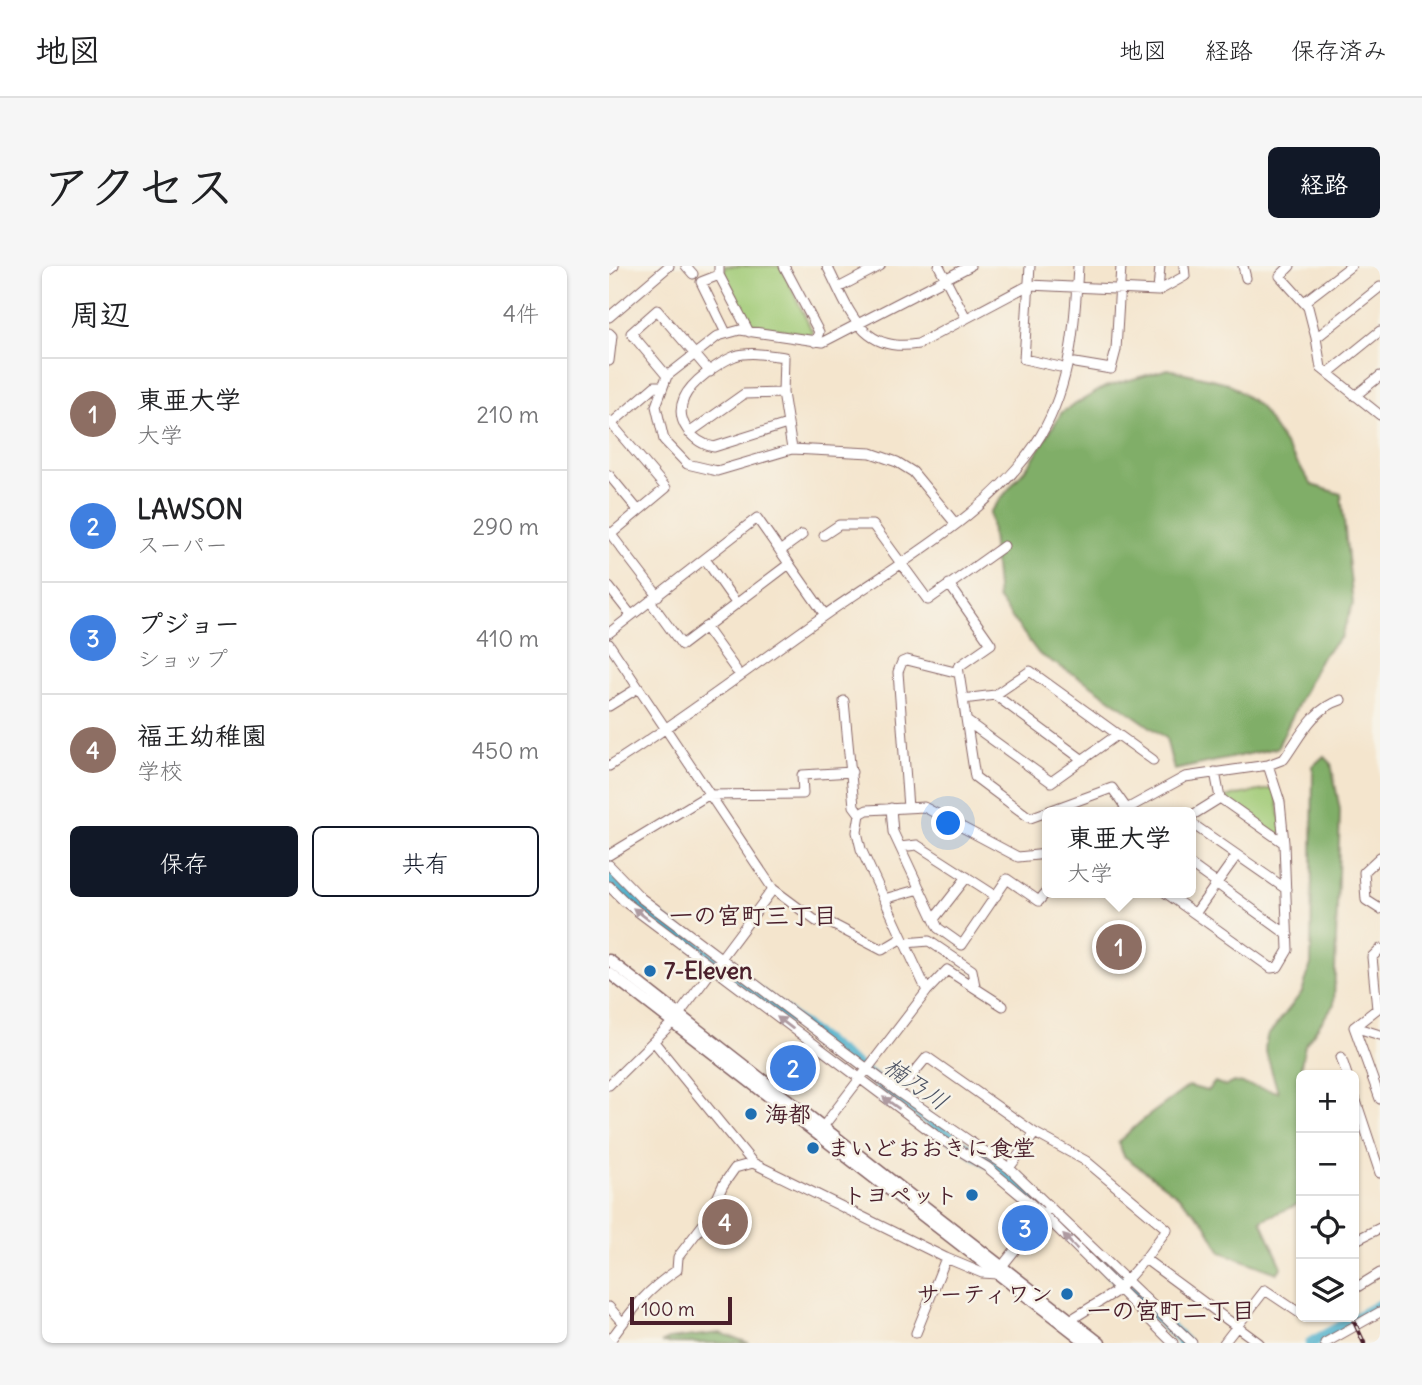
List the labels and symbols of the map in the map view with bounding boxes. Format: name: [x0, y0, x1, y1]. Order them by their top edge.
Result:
your location: [931, 806, 965, 840]
district label: 一の宮町三丁目: [669, 900, 837, 930]
one-way arrow: [632, 907, 650, 921]
pin: 1: [1096, 921, 1142, 973]
place label: 7-Eleven: [664, 956, 752, 985]
marker: 7-Eleven: [642, 963, 658, 979]
one-way arrow: [776, 1016, 794, 1030]
pin: 2: [770, 1042, 816, 1094]
water label: 楠乃川: [878, 1050, 955, 1116]
one-way arrow: [882, 1095, 900, 1110]
place label: 海都: [765, 1099, 811, 1128]
marker: 海都: [743, 1106, 759, 1122]
place label: まいどおおきに食堂: [827, 1133, 1035, 1162]
marker: まいどおおきに食堂: [805, 1140, 821, 1156]
place label: トヨペット: [843, 1180, 958, 1209]
marker: トヨペット: [964, 1187, 980, 1203]
pin: 4: [702, 1196, 748, 1248]
pin: 3: [1002, 1202, 1048, 1254]
one-way arrow: [1062, 1234, 1078, 1251]
place label: サーティワン: [916, 1279, 1053, 1308]
marker: サーティワン: [1059, 1286, 1075, 1302]
scale bar: [630, 1294, 731, 1326]
district label: 一の宮町二丁目: [1087, 1295, 1255, 1325]

